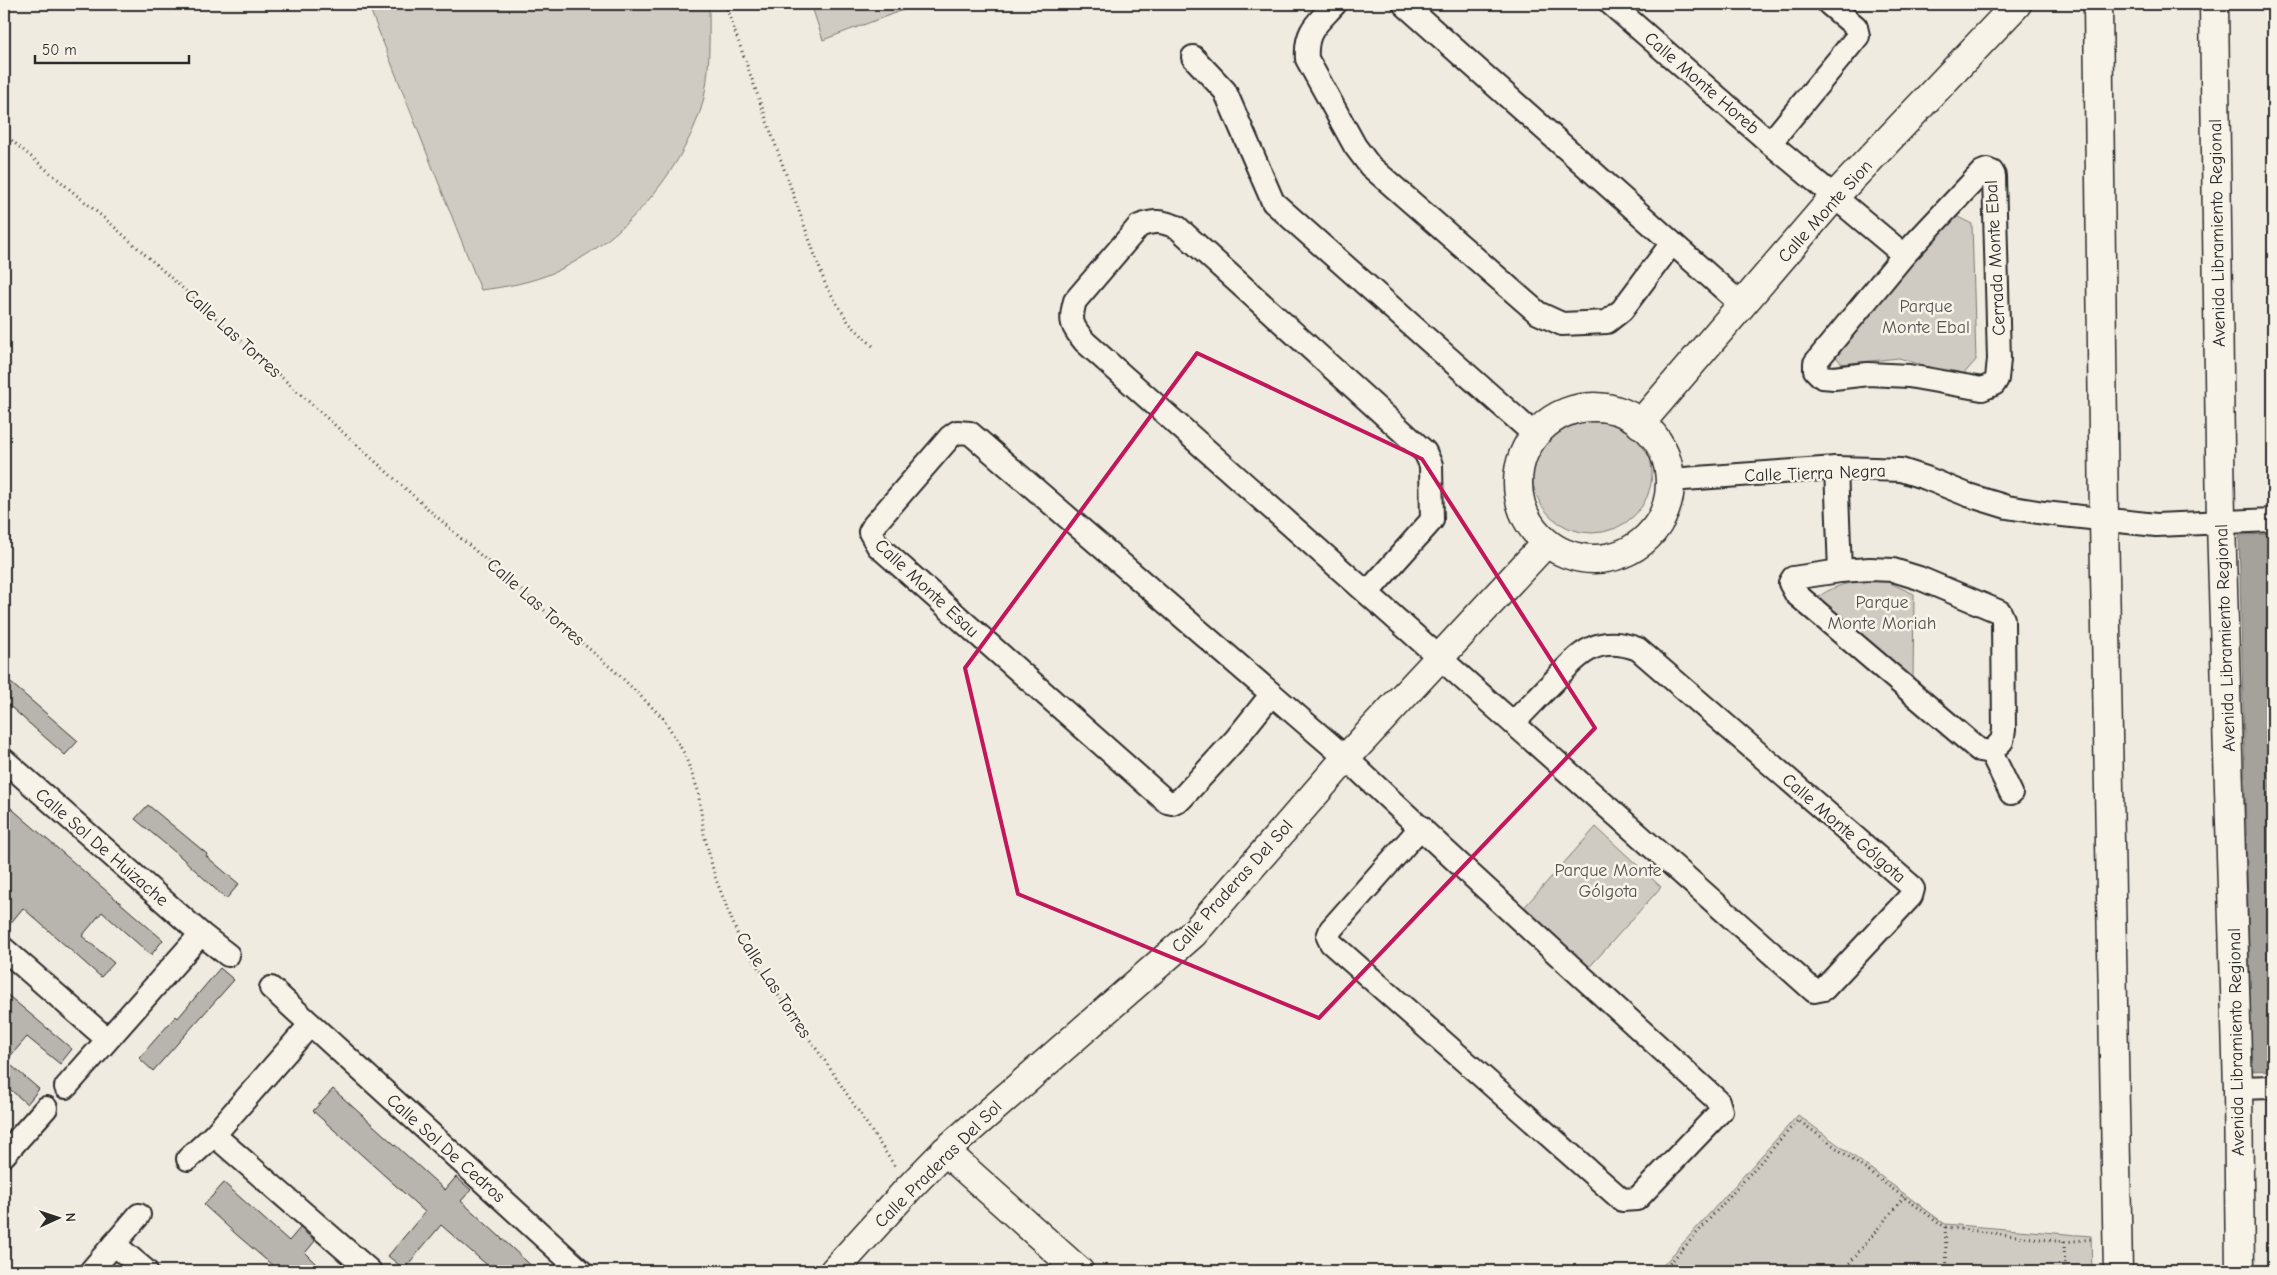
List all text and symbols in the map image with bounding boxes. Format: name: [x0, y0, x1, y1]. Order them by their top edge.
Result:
street label: Calle Monte Horeb: [1640, 28, 1763, 139]
scale bar: [35, 32, 189, 64]
text: 50 m: [42, 41, 77, 59]
street label: Avenida Libramiento Regional: [2205, 119, 2230, 347]
street label: Calle Monte Sion: [1774, 156, 1877, 267]
street label: Cerrada Monte Ebal: [1981, 179, 2010, 336]
street label: Calle Las Torres: [180, 285, 285, 382]
park label: Parque Monte Ebal: [1882, 296, 1970, 338]
street label: Calle Tierra Negra: [1744, 461, 1886, 486]
street label: Avenida Libramiento Regional: [2211, 524, 2240, 752]
street label: Calle Monte Esau: [870, 535, 983, 642]
street label: Calle Las Torres: [483, 554, 589, 650]
park label: Parque Monte Moriah: [1828, 592, 1937, 634]
street label: Calle Monte Gólgota: [1778, 769, 1910, 888]
street label: Calle Sol De Huizache: [31, 784, 172, 911]
street label: Calle Praderas Del Sol: [1167, 816, 1297, 957]
park label: Parque Monte Gólgota: [1554, 860, 1662, 902]
street label: Calle Las Torres: [731, 928, 816, 1042]
street label: Avenida Libramiento Regional: [2224, 928, 2249, 1156]
street label: Calle Sol De Cedros: [382, 1090, 509, 1207]
street label: Calle Praderas Del Sol: [870, 1096, 1006, 1232]
north arrow: [32, 1192, 82, 1242]
text: N: [62, 1212, 79, 1222]

